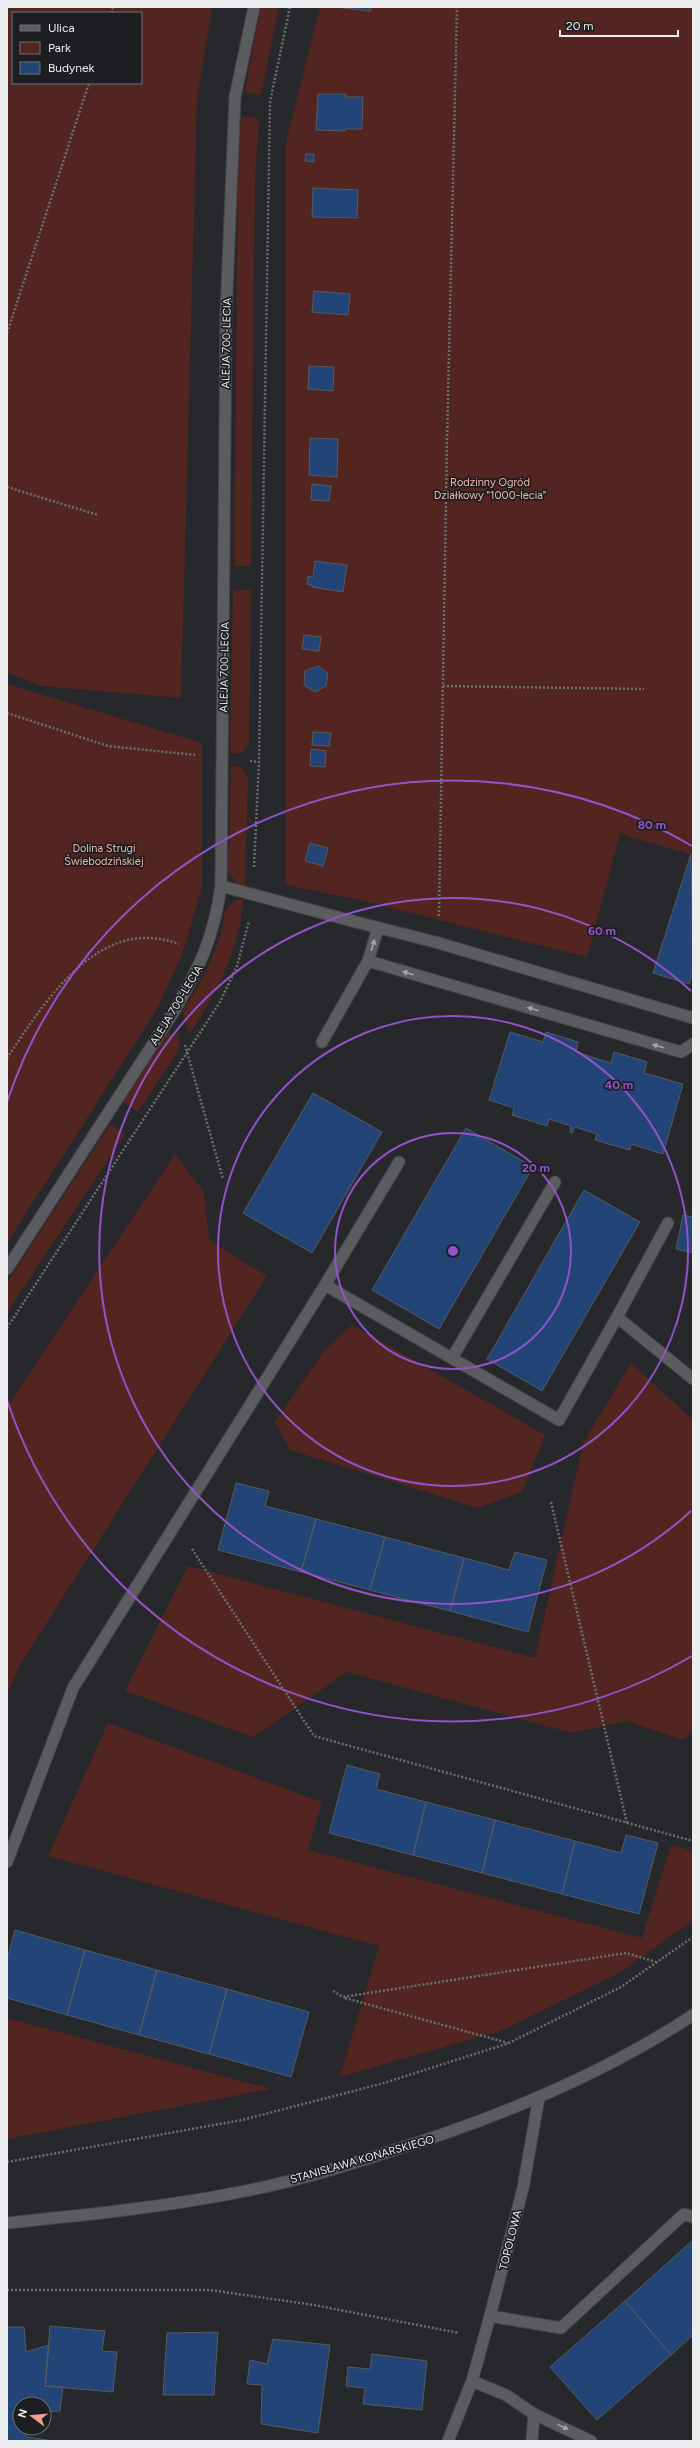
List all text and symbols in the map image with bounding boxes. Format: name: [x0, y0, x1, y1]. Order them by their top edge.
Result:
legend: [12, 12, 142, 84]
scale bar: [560, 12, 678, 38]
text: 20 m: [566, 19, 594, 33]
text: Ulica: [48, 21, 75, 35]
text: Park: [48, 41, 71, 55]
text: Budynek: [48, 61, 95, 75]
street label: ALEJA 700-LECIA: [219, 297, 234, 388]
park label: Rodzinny Ogród Działkowy "1000-lecia": [434, 476, 546, 502]
street label: ALEJA 700-LECIA: [217, 621, 232, 712]
text: 80 m: [638, 818, 666, 832]
park label: Dolina Strugi Świebodzińskiej: [64, 842, 144, 868]
text: 60 m: [588, 924, 616, 938]
one-way arrow: [370, 939, 376, 951]
street label: ALEJA 700-LECIA: [147, 963, 206, 1047]
one-way arrow: [402, 970, 414, 976]
one-way arrow: [527, 1006, 539, 1012]
one-way arrow: [652, 1043, 664, 1049]
text: 40 m: [605, 1078, 633, 1092]
text: 20 m: [522, 1161, 550, 1175]
centre of rings: [446, 1244, 460, 1258]
street label: STANISŁAWA KONARSKIEGO: [289, 2133, 436, 2186]
street label: TOPOLOWA: [497, 2208, 524, 2271]
north arrow: [12, 2396, 52, 2436]
text: N: [15, 2407, 30, 2419]
one-way arrow: [557, 2424, 568, 2430]

